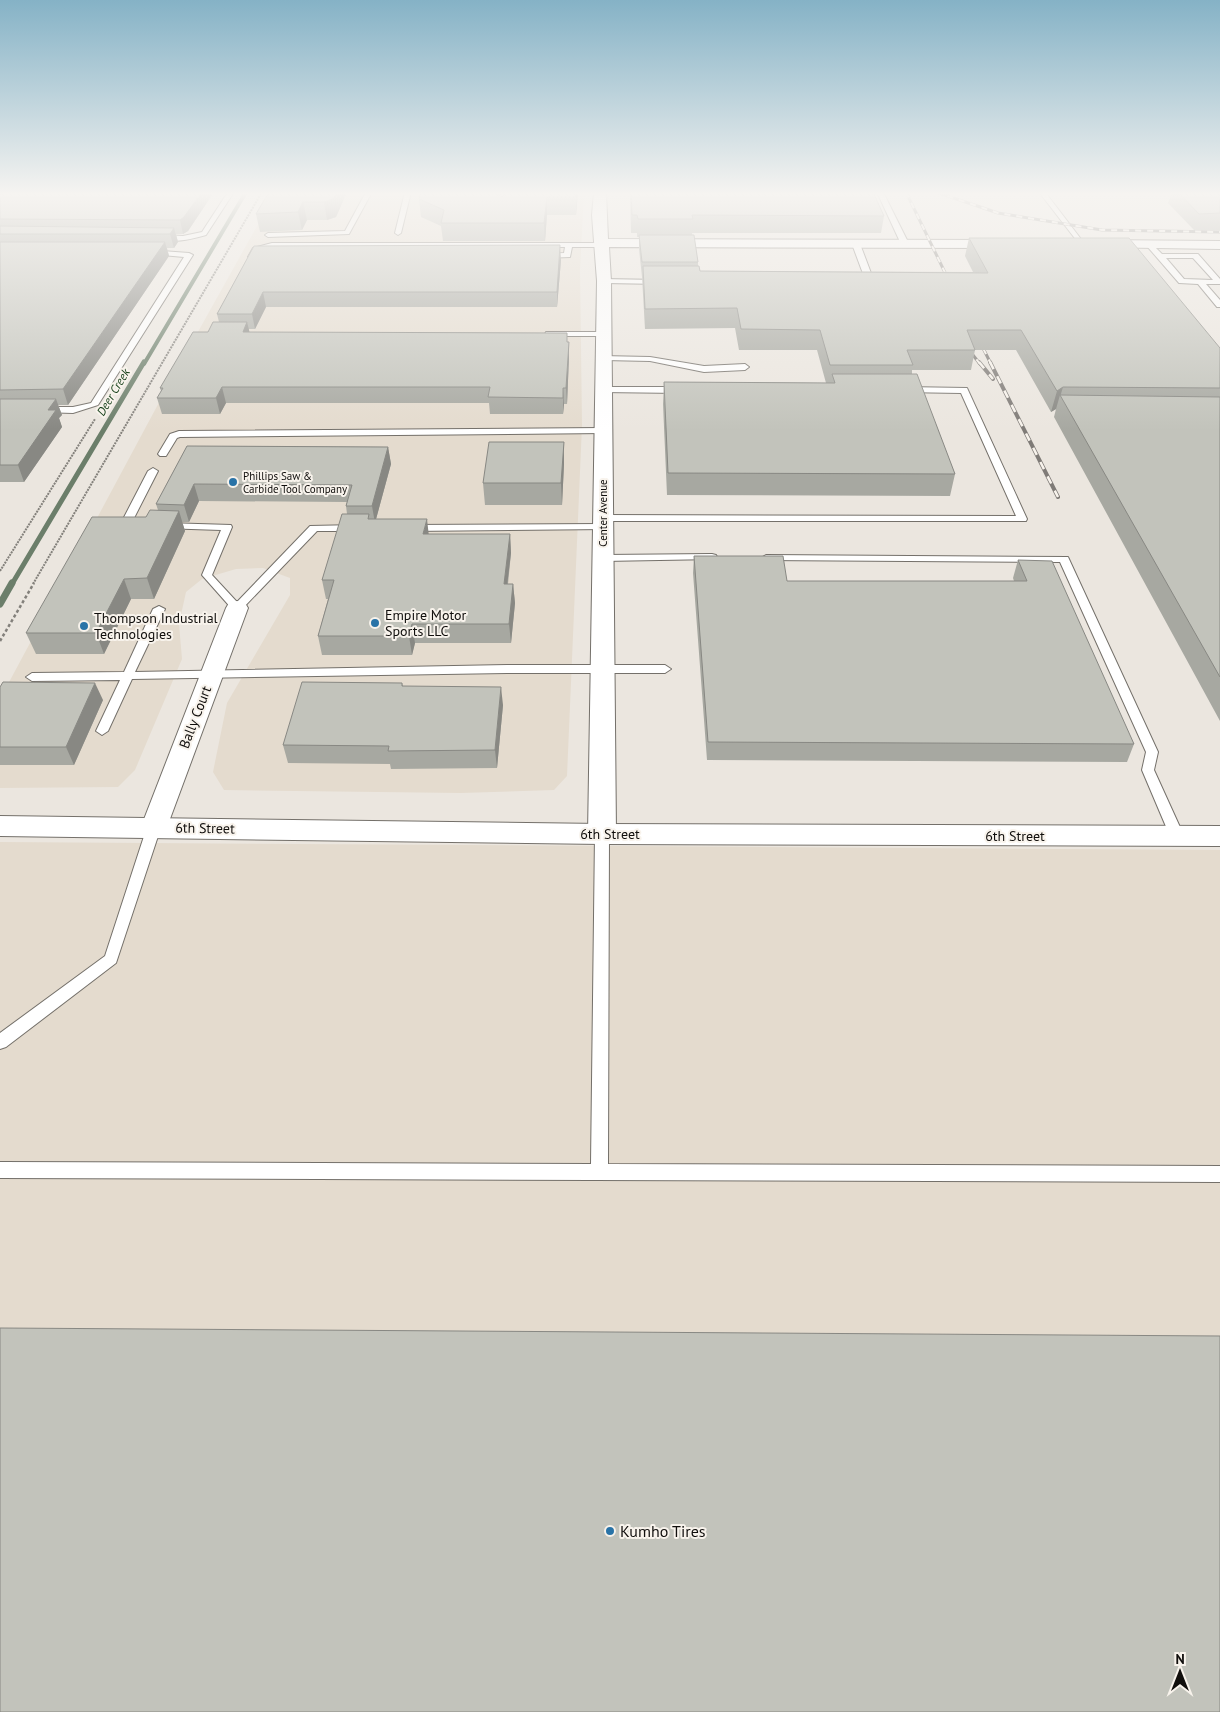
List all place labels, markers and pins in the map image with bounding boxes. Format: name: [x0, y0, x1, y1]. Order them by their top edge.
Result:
place label: Phillips Saw & Carbide Tool Company: [243, 469, 348, 496]
marker: Phillips Saw & Carbide Tool Company: [227, 476, 239, 488]
place label: Empire Motor Sports LLC: [385, 606, 466, 640]
place label: Thompson Industrial Technologies: [94, 609, 218, 643]
marker: Empire Motor Sports LLC: [369, 617, 381, 629]
marker: Thompson Industrial Technologies: [78, 620, 90, 632]
place label: Kumho Tires: [620, 1521, 706, 1541]
marker: Kumho Tires: [604, 1525, 616, 1537]

